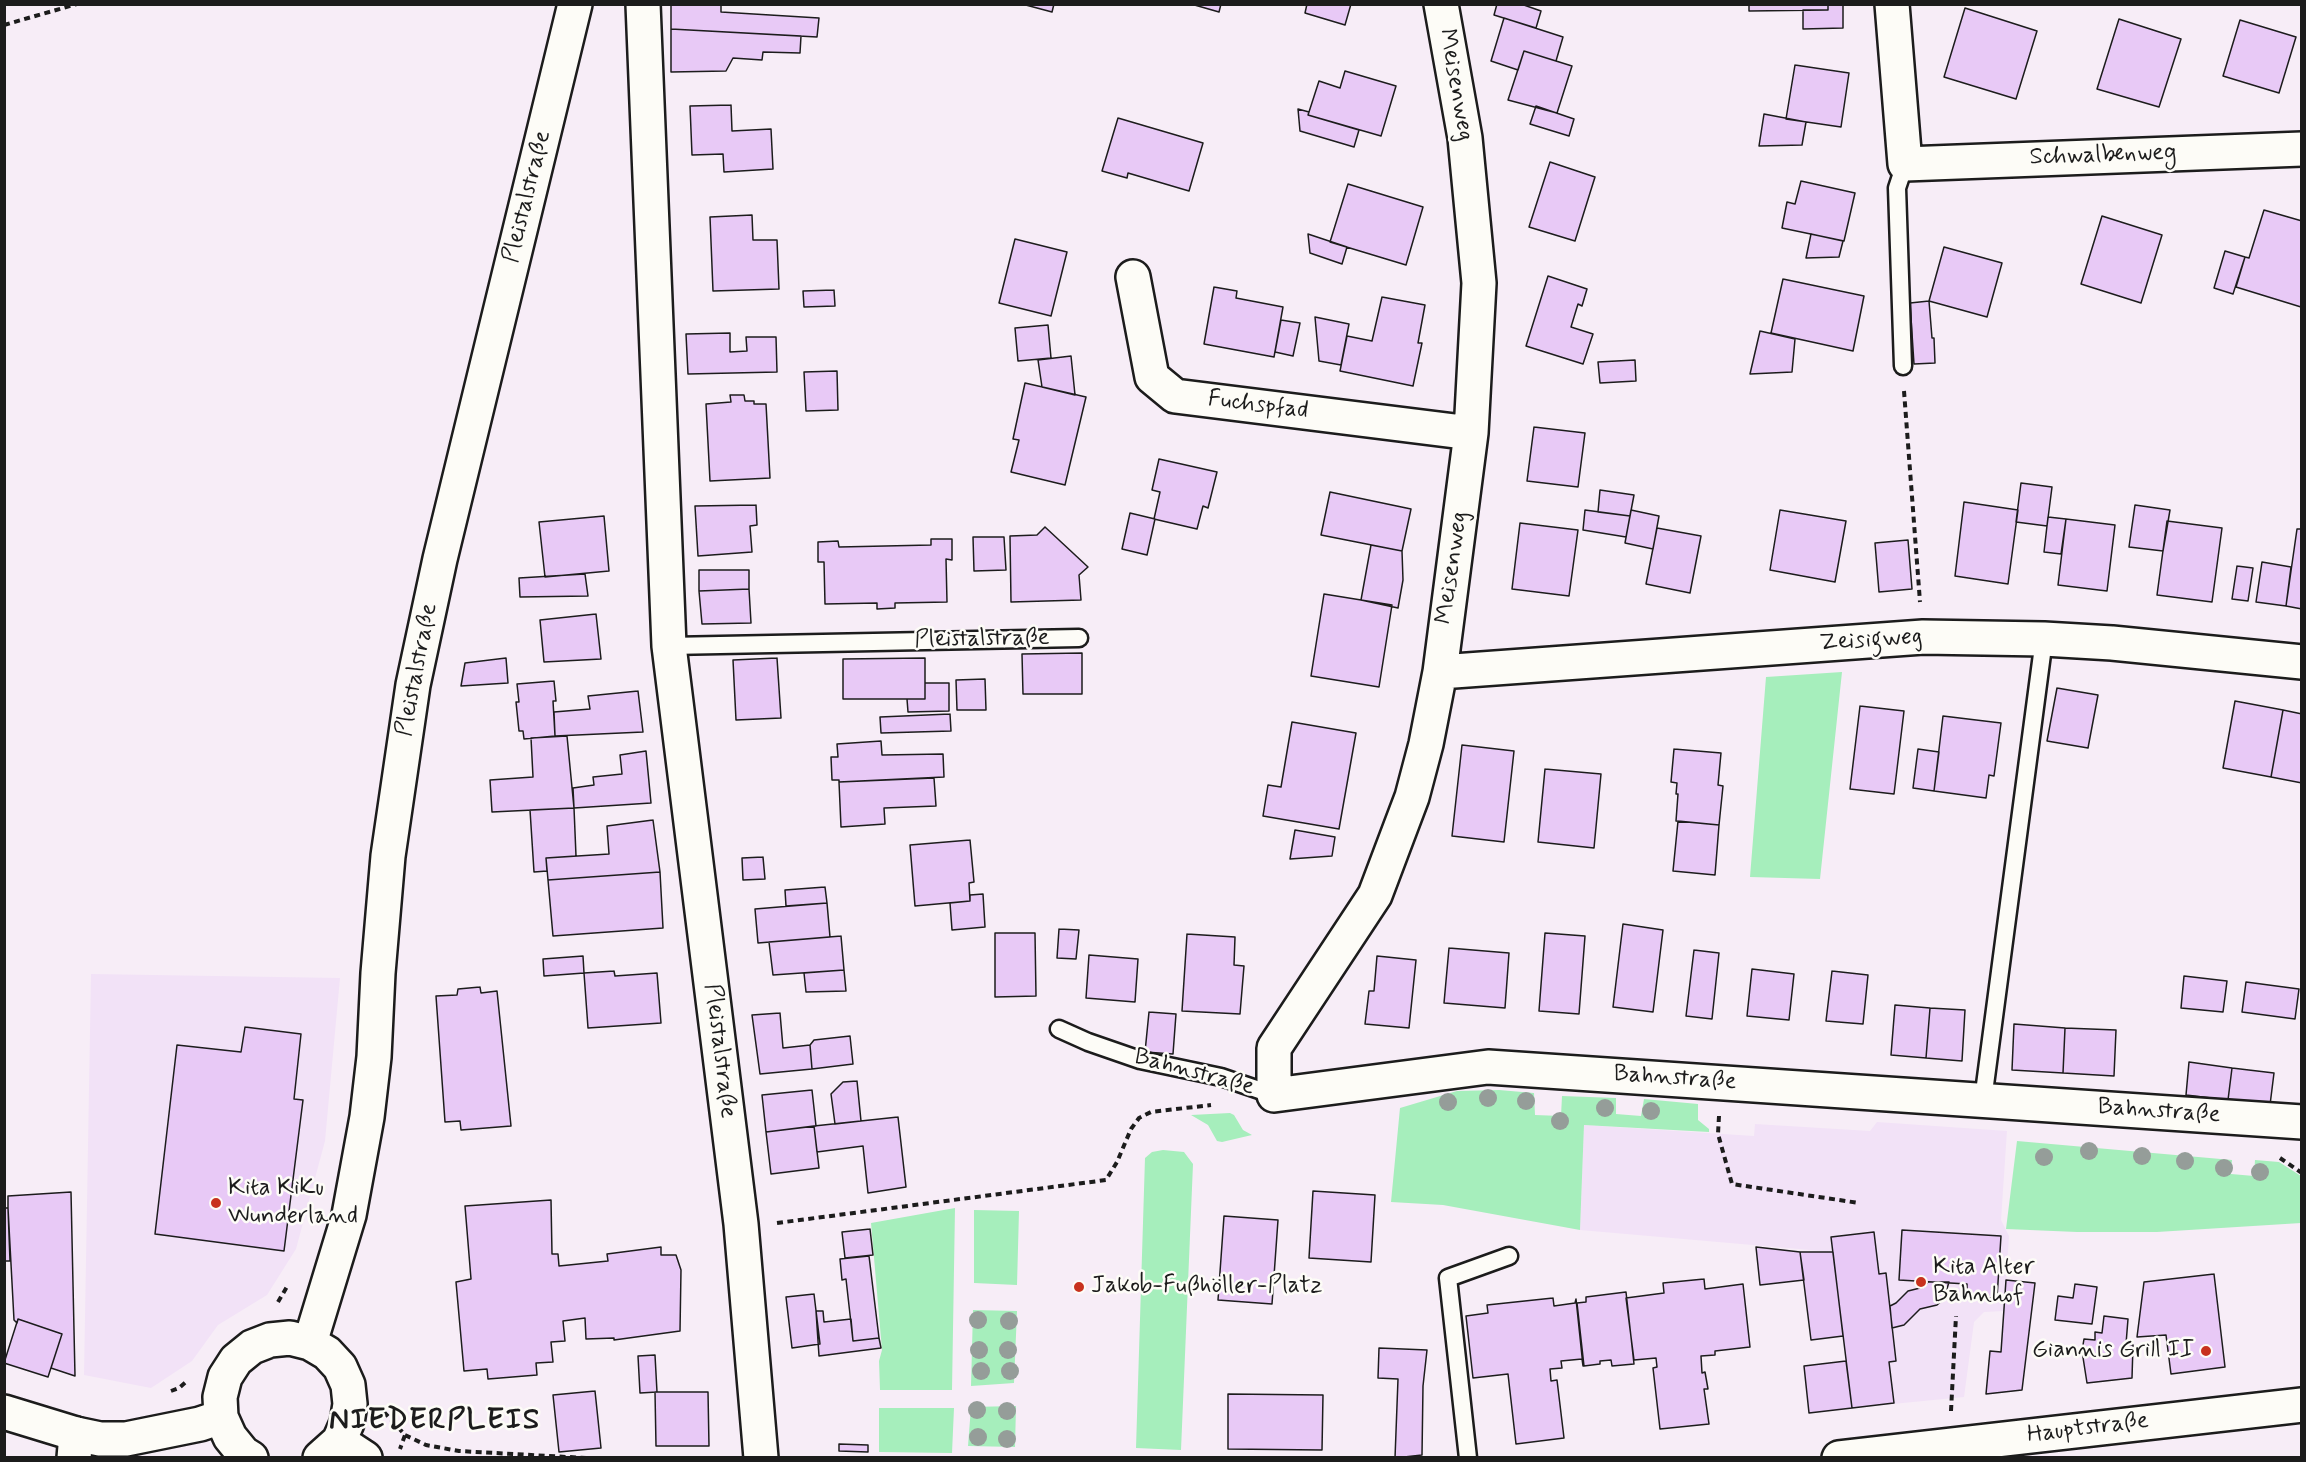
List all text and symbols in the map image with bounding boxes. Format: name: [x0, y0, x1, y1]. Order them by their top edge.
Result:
street label: Meisenweg: [1431, 27, 1479, 143]
street label: Pleistalstraße: [498, 128, 558, 266]
street label: Schwalbenweg: [2029, 139, 2177, 173]
street label: Fuchspfad: [1206, 386, 1310, 426]
street label: Meisenweg: [1431, 510, 1475, 626]
street label: Pleistalstraße: [391, 601, 445, 739]
street label: Zeisigweg: [1819, 623, 1923, 659]
street label: Pleistalstraße: [914, 624, 1050, 656]
street label: Pleistalstraße: [696, 982, 742, 1120]
street label: Bahnstraße: [1131, 1043, 1257, 1103]
street label: Bahnstraße: [1613, 1060, 1737, 1098]
street label: Bahnstraße: [2097, 1093, 2221, 1131]
place label: Kita KiKu Wunderland: [228, 1175, 358, 1231]
marker: Kita KiKu Wunderland: [209, 1196, 223, 1210]
place label: Kita Alter Bahnhof: [1933, 1254, 2035, 1310]
place label: Jakob-Fußhöller-Platz: [1091, 1273, 1322, 1301]
marker: Kita Alter Bahnhof: [1914, 1275, 1928, 1289]
marker: Jakob-Fußhöller-Platz: [1072, 1280, 1086, 1294]
place label: Giannis Grill II: [2032, 1337, 2194, 1365]
marker: Giannis Grill II: [2199, 1344, 2213, 1358]
district label: NIEDERPLEIS: [327, 1404, 543, 1440]
street label: Hauptstraße: [2026, 1407, 2150, 1451]

